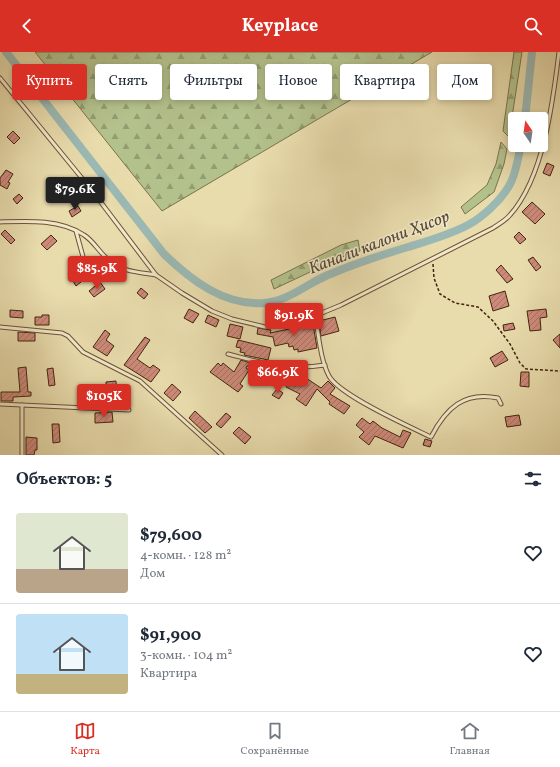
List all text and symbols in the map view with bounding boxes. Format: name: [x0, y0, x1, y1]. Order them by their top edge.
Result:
text: Keyplace: [242, 14, 318, 39]
icon: back: [16, 15, 38, 37]
icon: search: [522, 15, 544, 37]
chip: Купить: [12, 64, 87, 100]
chip: Снять: [95, 64, 162, 100]
chip: Фильтры: [170, 64, 257, 100]
chip: Новое: [265, 64, 332, 100]
chip: Квартира: [340, 64, 429, 100]
chip: Дом: [437, 64, 492, 100]
north arrow: [508, 112, 548, 152]
map controls: [508, 112, 548, 152]
pin: $79.6K: [42, 177, 108, 211]
text: $79.6K: [55, 181, 95, 199]
water label: Канали калони Ҳисор: [305, 205, 453, 280]
pin: $85.9K: [64, 256, 130, 290]
text: $85.9K: [77, 260, 117, 278]
pin: $91.9K: [261, 303, 327, 337]
text: $91.9K: [274, 307, 314, 325]
pin: $66.9K: [245, 360, 311, 394]
text: $66.9K: [257, 364, 299, 382]
pin: $105K: [76, 384, 132, 418]
text: $105K: [86, 388, 122, 406]
text: Объектов: 5: [16, 468, 112, 491]
icon: filters: [522, 468, 544, 490]
text: $79,600: [140, 524, 202, 547]
icon: home: [48, 529, 96, 577]
icon: heart: [522, 542, 544, 564]
text: 4-комн. · 128 m²: [140, 547, 231, 565]
text: Дом: [140, 565, 165, 583]
text: $91,900: [140, 624, 201, 647]
icon: home: [48, 630, 96, 678]
icon: heart: [522, 643, 544, 665]
text: 3-комн. · 104 m²: [140, 647, 232, 665]
text: Квартира: [140, 665, 197, 683]
tab: Карта: [70, 720, 100, 759]
tab: Сохранённые: [240, 720, 309, 759]
tab: Главная: [450, 720, 490, 759]

